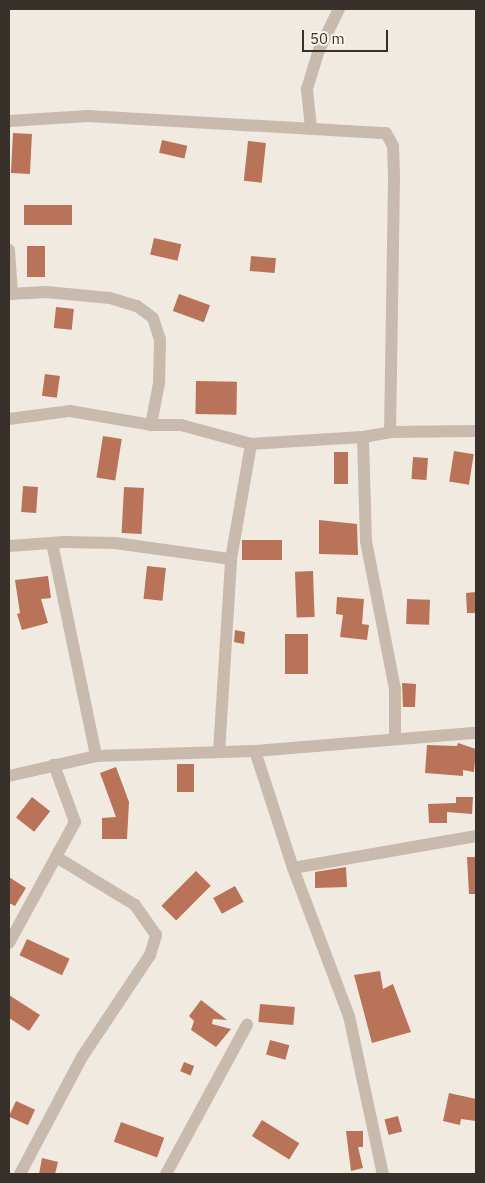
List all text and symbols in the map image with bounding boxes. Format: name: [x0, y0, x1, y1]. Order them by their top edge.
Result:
scale bar: [305, 20, 391, 52]
text: 50 m: [310, 29, 345, 48]

